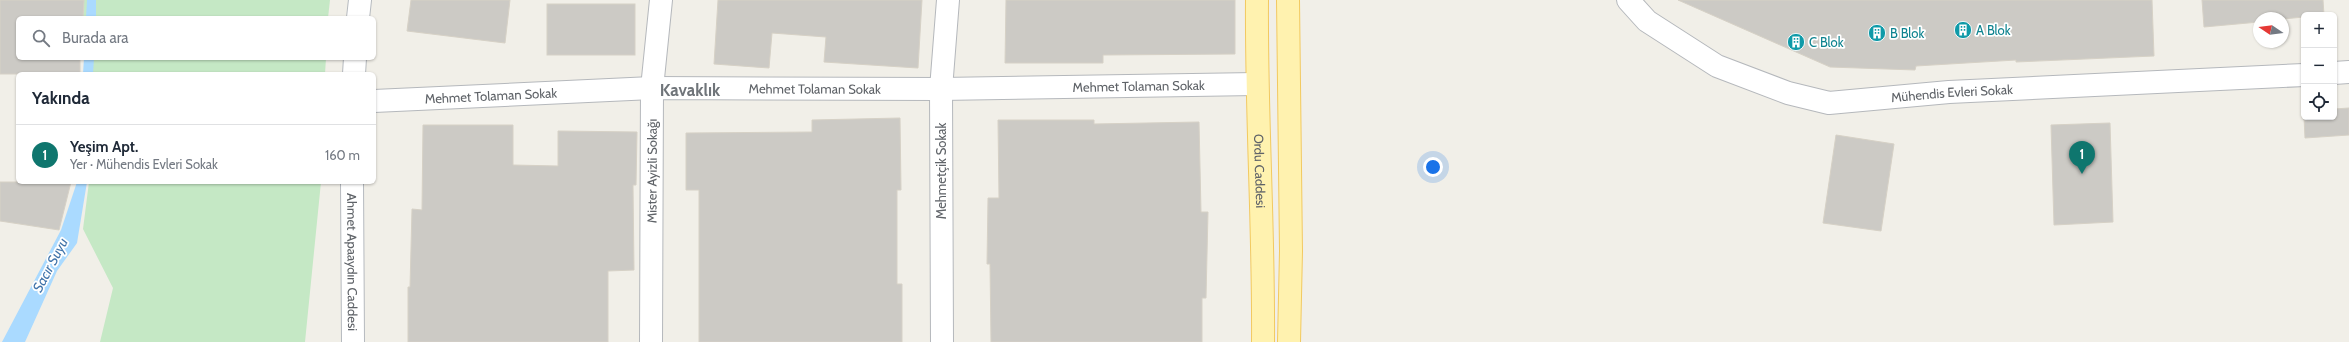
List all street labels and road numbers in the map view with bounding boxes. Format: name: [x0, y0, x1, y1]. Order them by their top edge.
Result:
street label: Mehmet Tolaman Sokak: [1072, 77, 1205, 95]
street label: Mehmet Tolaman Sokak: [748, 80, 881, 97]
street label: Mühendis Evleri Sokak: [1890, 81, 2013, 105]
street label: Mehmet Tolaman Sokak: [424, 84, 558, 107]
street label: Mister Ayizli Sokağı: [643, 119, 660, 223]
street label: Mehmetçik Sokak: [933, 123, 949, 219]
street label: Ordu Caddesi: [1251, 134, 1269, 208]
street label: Ahmet Apaaydın Caddesi: [344, 193, 361, 331]

